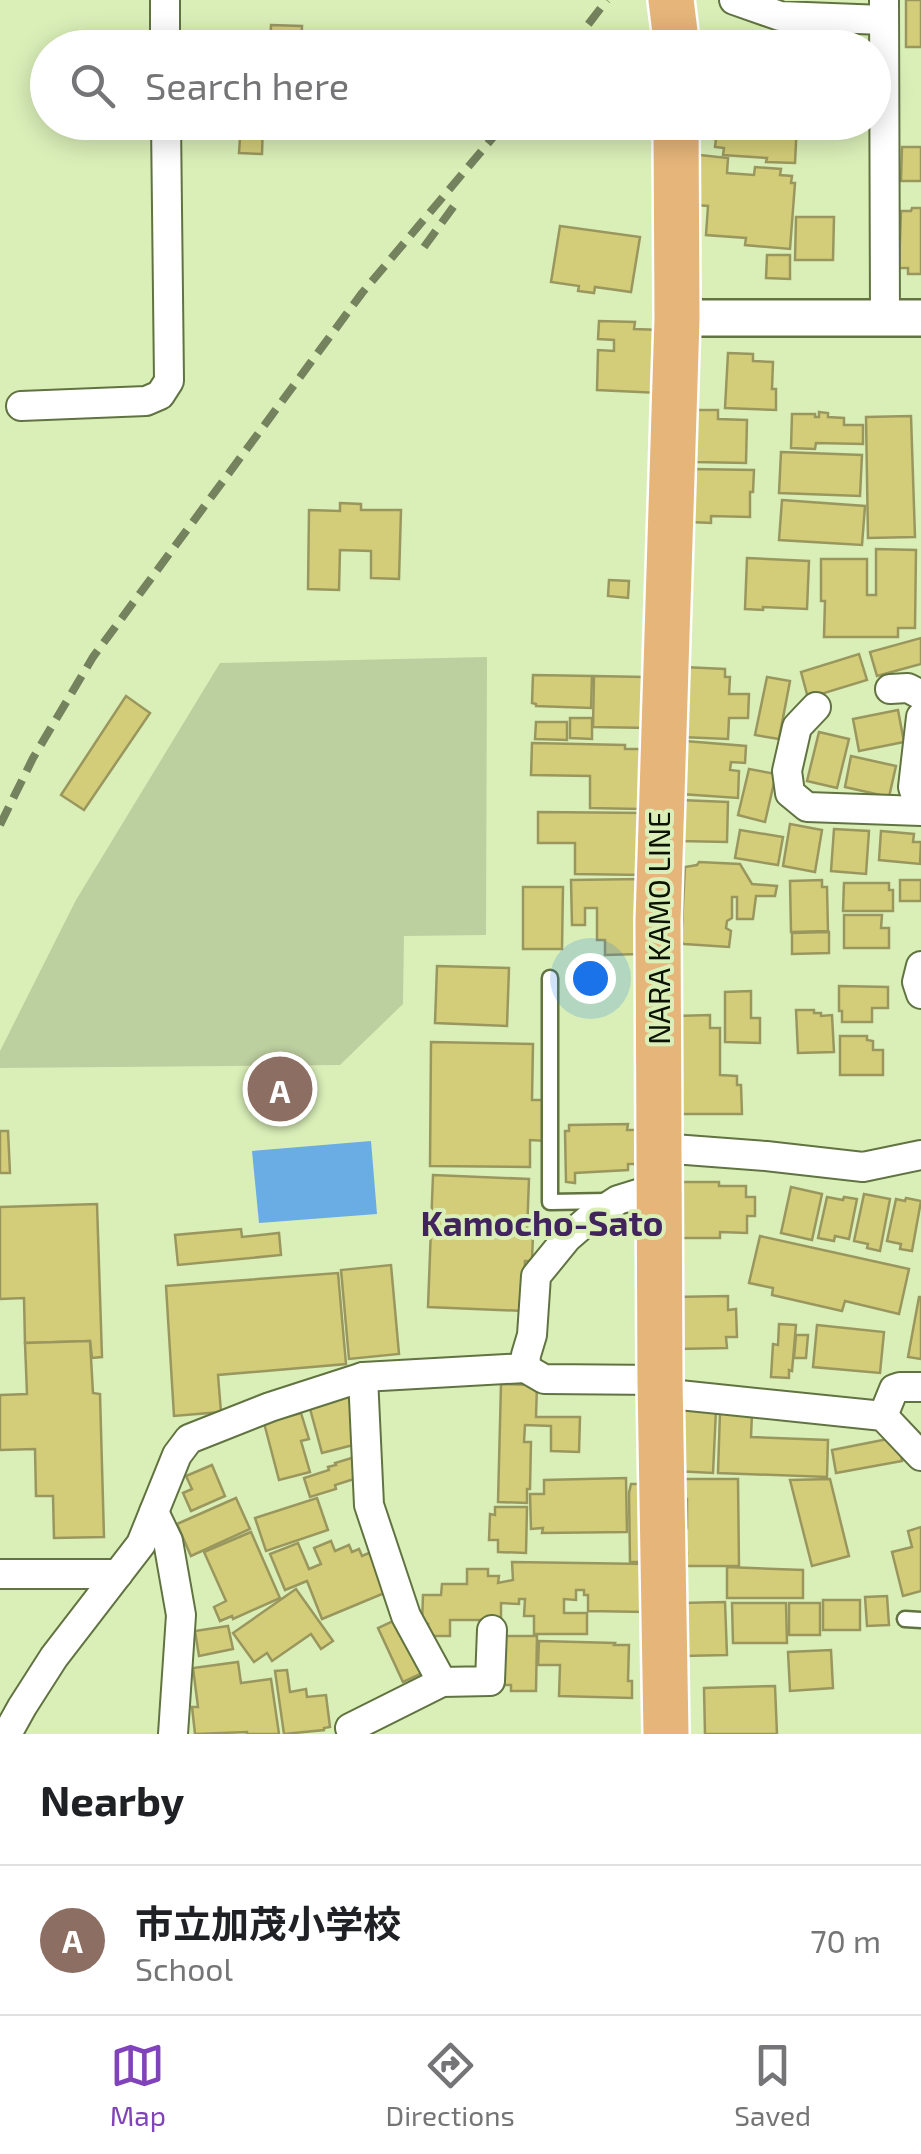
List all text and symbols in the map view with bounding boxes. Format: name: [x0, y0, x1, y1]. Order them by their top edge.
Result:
search box: [30, 30, 891, 140]
icon: search: [65, 58, 120, 113]
text: Search here: [145, 62, 349, 108]
street label: NARA KAMO LINE: [640, 811, 676, 1045]
your location: [565, 953, 616, 1004]
pin: A: [248, 1052, 312, 1126]
district label: Kamocho-Sato: [421, 1201, 663, 1243]
text: Nearby: [40, 1774, 184, 1824]
text: 市立加茂小学校: [135, 1900, 401, 1946]
text: A: [62, 1921, 83, 1959]
text: 70 m: [810, 1921, 881, 1959]
text: School: [135, 1949, 233, 1987]
tab: Map: [110, 2038, 166, 2132]
tab: Directions: [386, 2038, 515, 2132]
tab: Saved: [734, 2038, 811, 2132]

